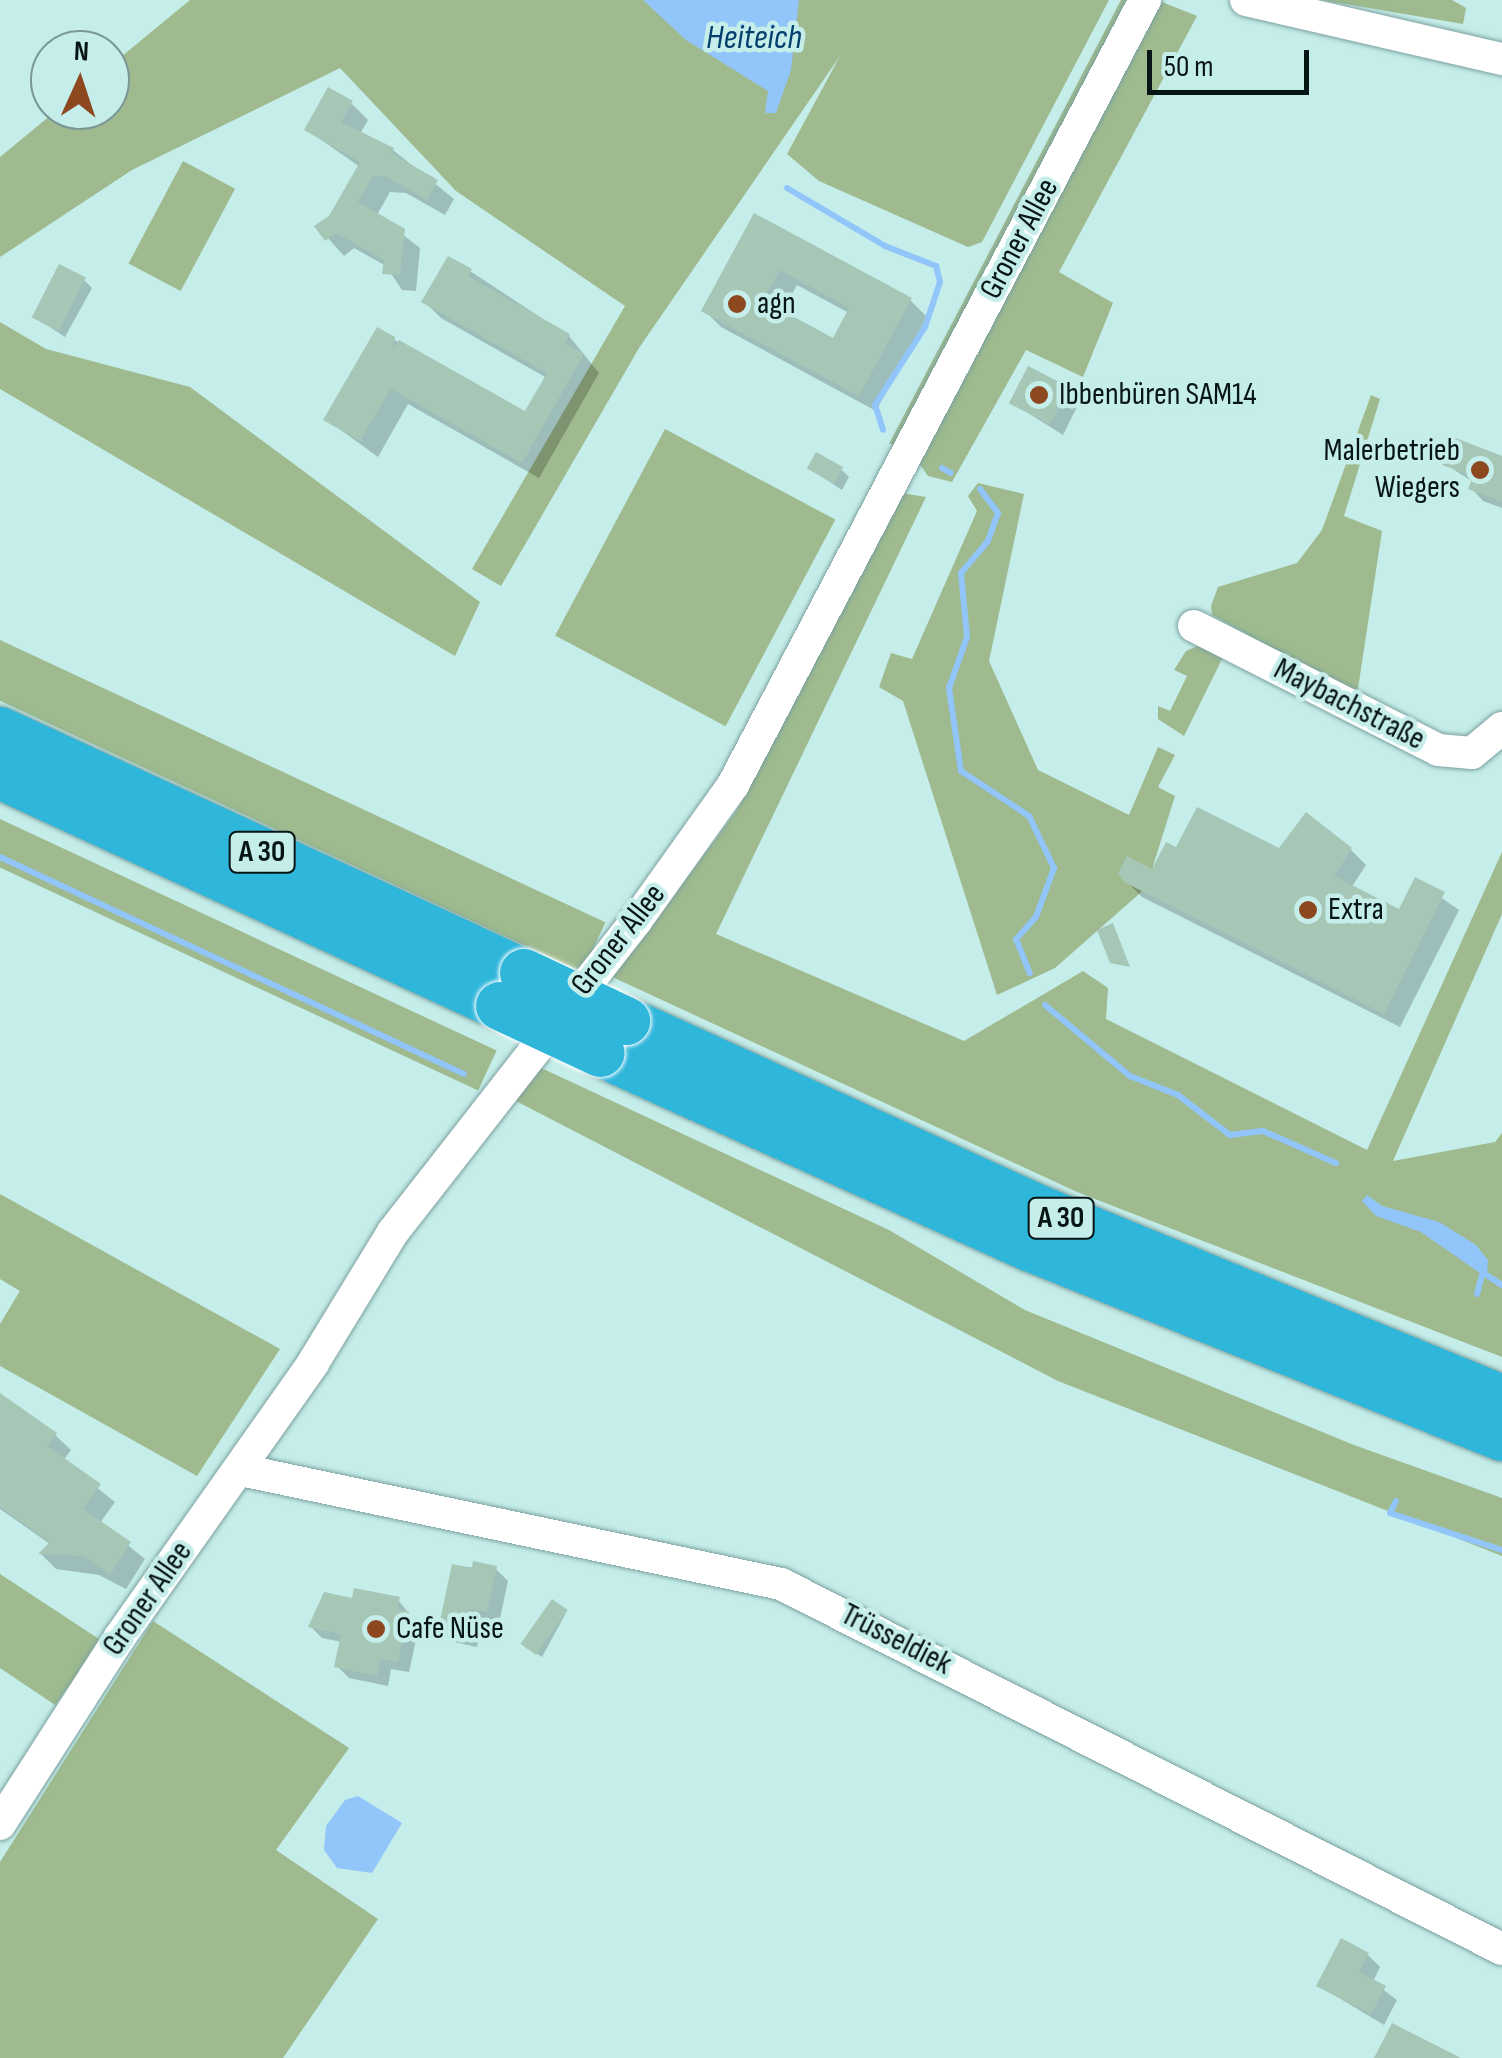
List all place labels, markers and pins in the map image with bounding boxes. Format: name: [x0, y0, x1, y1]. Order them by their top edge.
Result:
place label: agn: [757, 285, 796, 323]
marker: agn: [726, 293, 748, 315]
place label: Ibbenbüren SAM14: [1059, 376, 1257, 414]
marker: Ibbenbüren SAM14: [1028, 384, 1050, 406]
place label: Malerbetrieb Wiegers: [1324, 433, 1460, 508]
marker: Malerbetrieb Wiegers: [1469, 459, 1491, 481]
place label: Extra: [1328, 891, 1384, 929]
marker: Extra: [1297, 899, 1319, 921]
place label: Cafe Nüse: [396, 1610, 504, 1648]
marker: Cafe Nüse: [365, 1618, 387, 1640]

